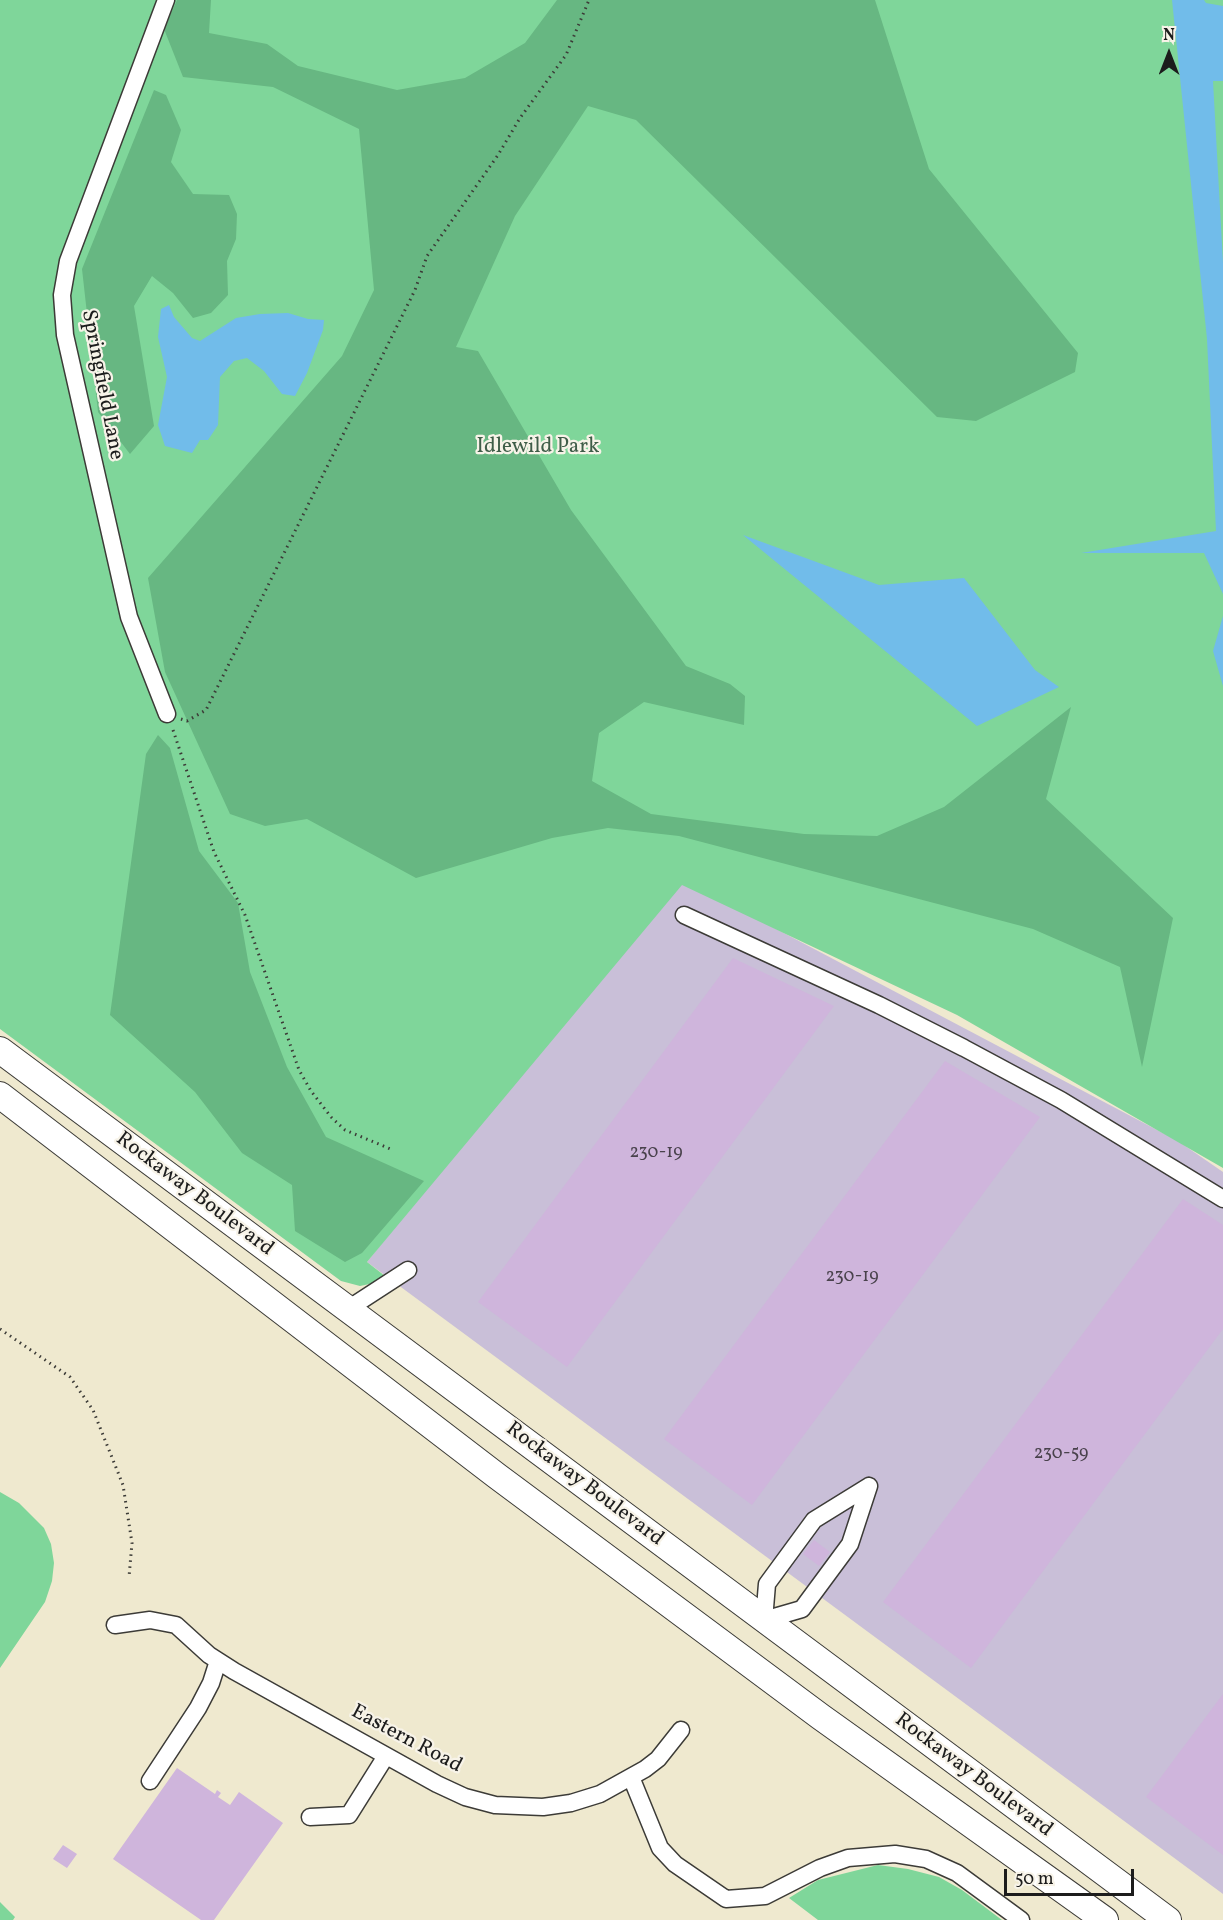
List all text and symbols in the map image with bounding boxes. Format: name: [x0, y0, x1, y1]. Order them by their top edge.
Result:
north arrow: [1139, 24, 1199, 84]
text: N: [1163, 25, 1175, 47]
street label: Springfield Lane: [74, 308, 128, 462]
park label: Idlewild Park: [476, 435, 600, 461]
street label: Rockaway Boulevard: [110, 1127, 278, 1263]
house number: 230-19: [629, 1143, 683, 1165]
house number: 230-19: [825, 1267, 879, 1289]
street label: Rockaway Boulevard: [500, 1417, 668, 1553]
house number: 230-59: [1034, 1444, 1088, 1466]
street label: Eastern Road: [346, 1700, 466, 1780]
street label: Rockaway Boulevard: [889, 1708, 1057, 1844]
scale bar: [1007, 1857, 1138, 1895]
text: 50 m: [1015, 1867, 1054, 1892]

